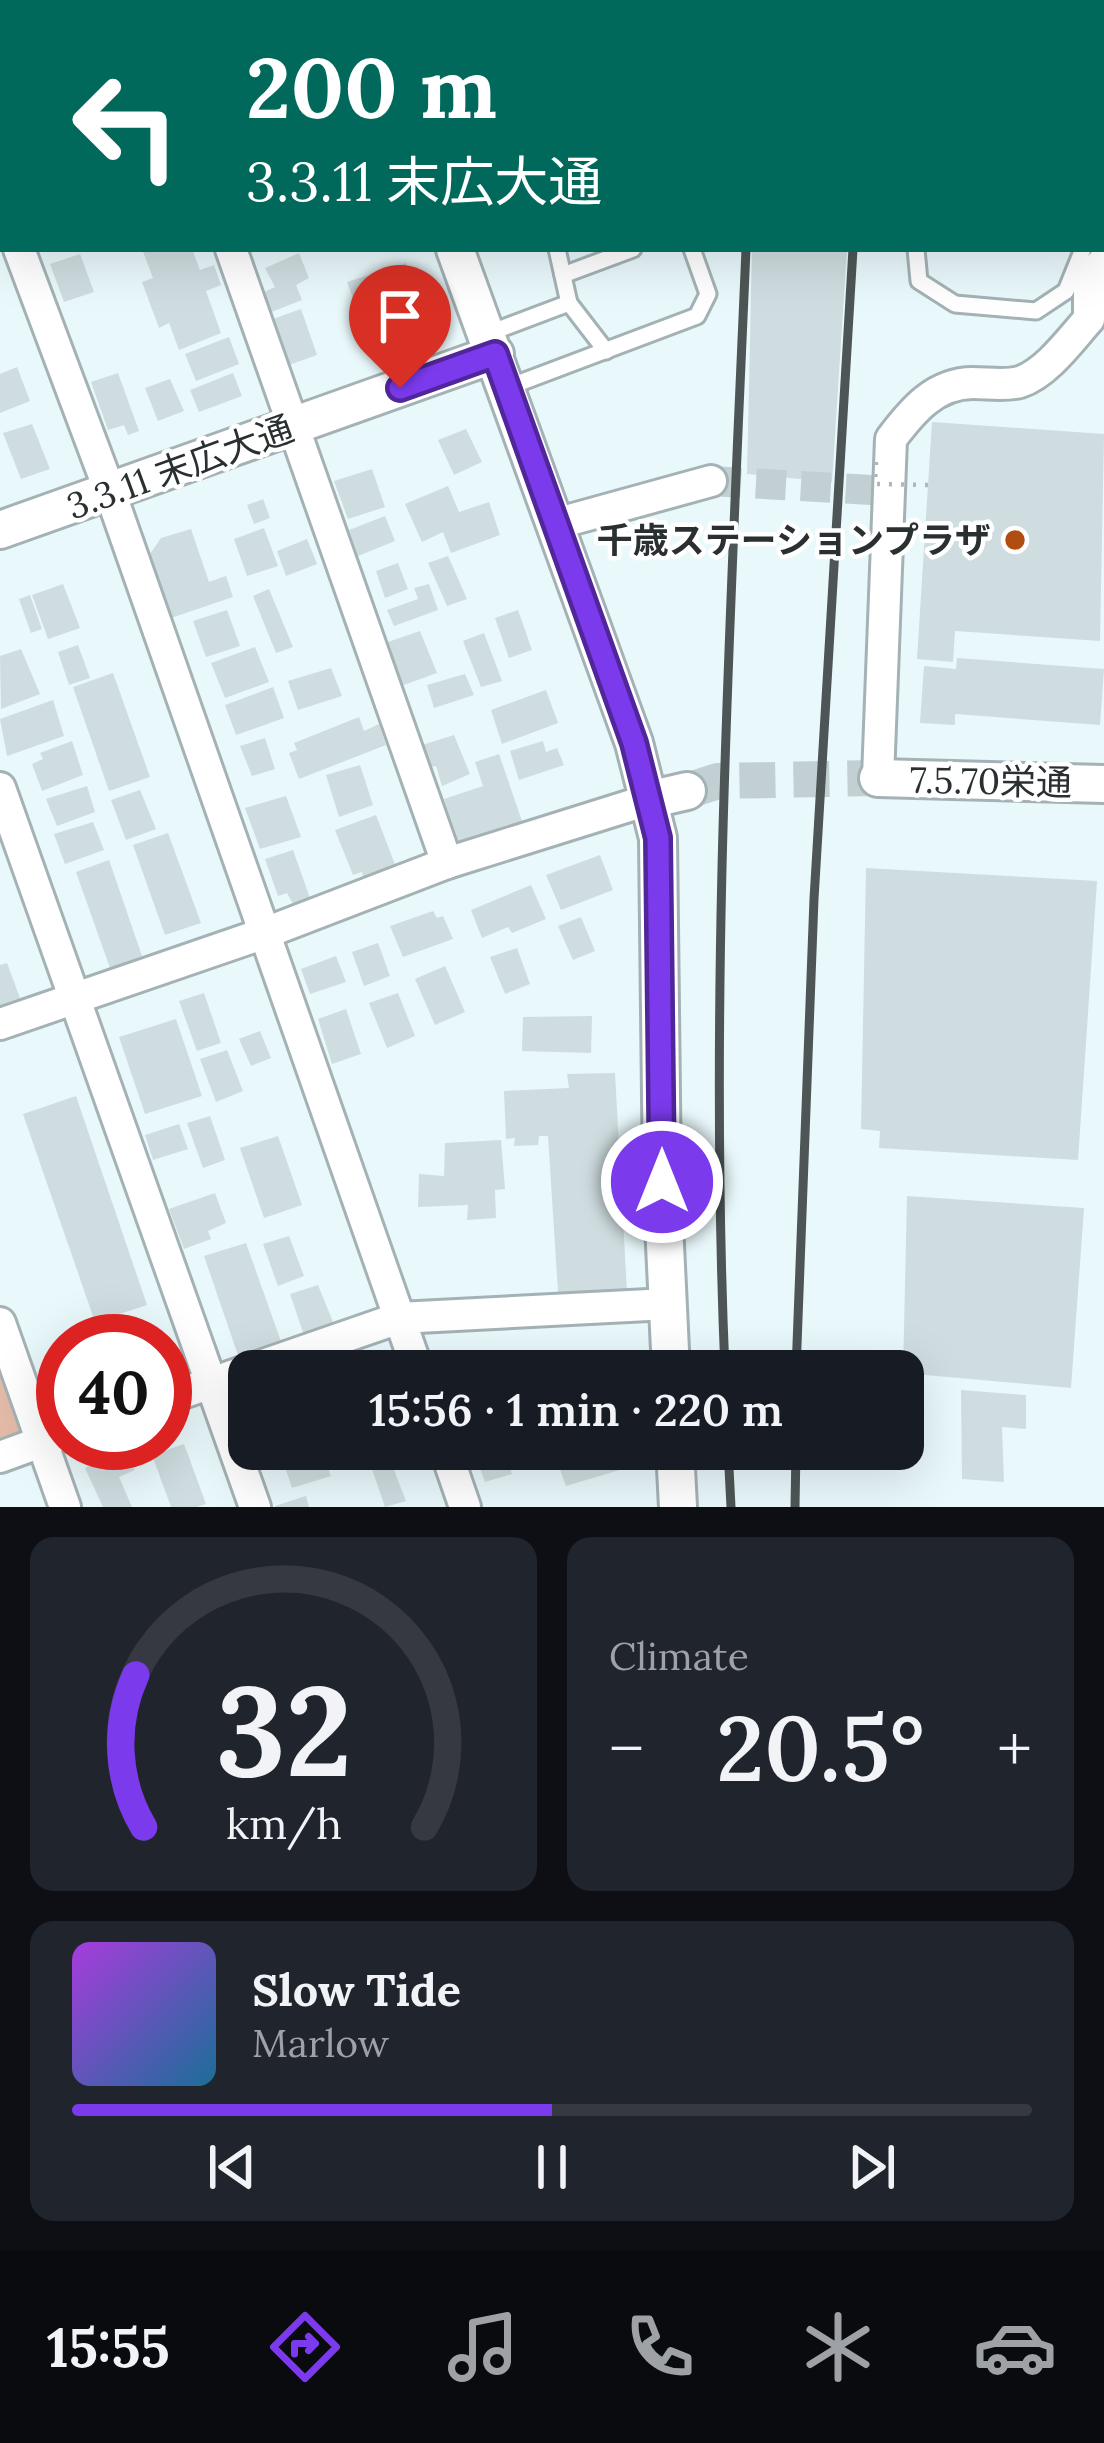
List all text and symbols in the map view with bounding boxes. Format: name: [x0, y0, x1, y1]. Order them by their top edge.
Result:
text: 200 m: [246, 33, 497, 141]
icon: left: [48, 48, 204, 204]
text: 3.3.11 末広大通: [246, 147, 602, 216]
pin: [349, 265, 451, 388]
icon: arrive: [367, 283, 433, 349]
street label: 3.3.11 末広大通: [61, 405, 299, 529]
place label: 千歳ステーションプラザ: [597, 517, 991, 563]
marker: 千歳ステーションプラザ: [1002, 527, 1028, 553]
street label: 7.5.70栄通: [910, 757, 1072, 805]
position arrow: [599, 1119, 725, 1245]
speed limit sign: 40: [36, 1314, 192, 1470]
text: 15:56 · 1 min · 220 m: [369, 1381, 783, 1438]
text: Climate: [609, 1631, 749, 1681]
text: 32: [215, 1650, 352, 1810]
text: 20.5°: [716, 1690, 925, 1806]
text: −: [609, 1706, 644, 1790]
text: +: [997, 1706, 1032, 1790]
text: km/h: [226, 1796, 341, 1851]
text: Slow Tide: [252, 1961, 461, 2018]
text: Marlow: [252, 2018, 389, 2068]
icon: previous: [199, 2134, 265, 2200]
icon: pause: [519, 2134, 585, 2200]
icon: next: [839, 2134, 905, 2200]
icon: directions: [263, 2305, 347, 2389]
icon: music: [441, 2305, 525, 2389]
icon: phone: [618, 2305, 702, 2389]
icon: climate: [796, 2305, 880, 2389]
icon: car: [973, 2305, 1057, 2389]
text: 15:55: [47, 2313, 170, 2382]

